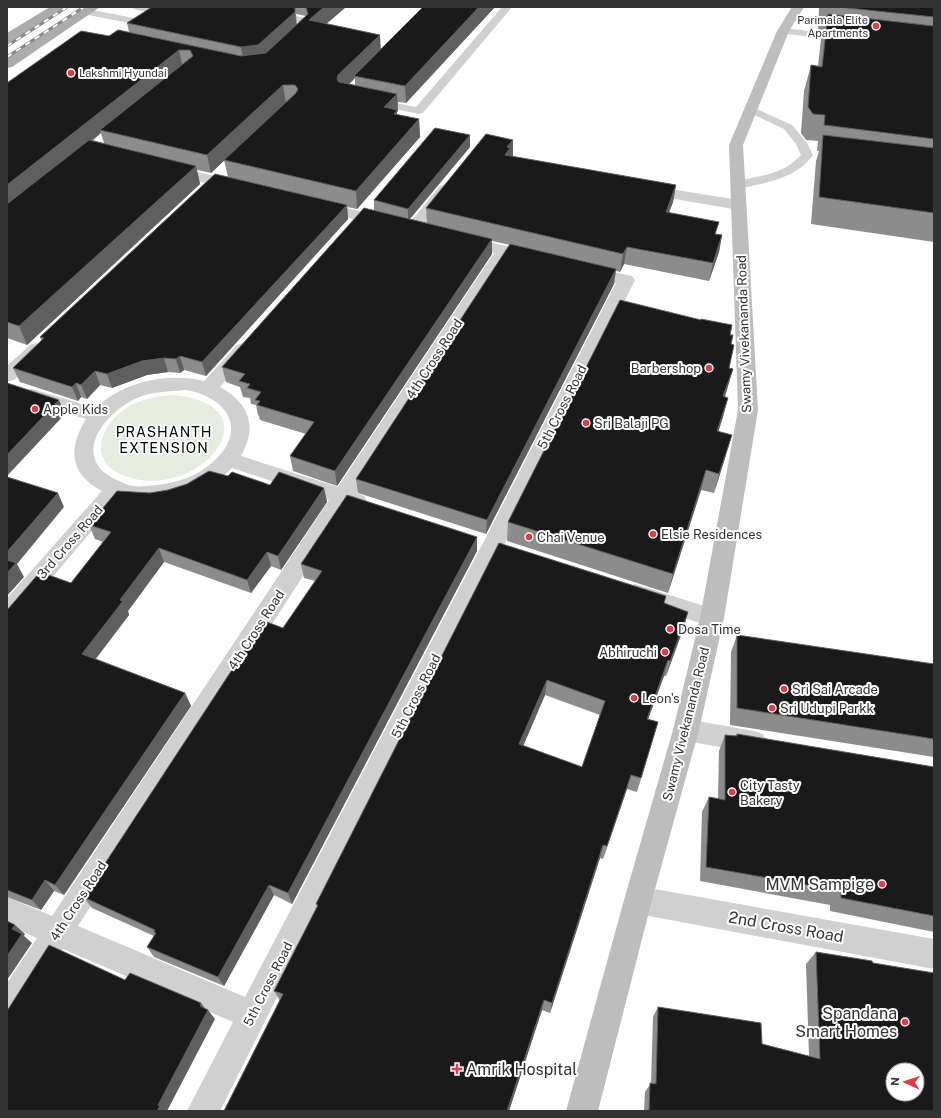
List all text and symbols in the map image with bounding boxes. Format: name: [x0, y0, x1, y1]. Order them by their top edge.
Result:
place label: Parimala Elite Apartments: [797, 14, 868, 39]
marker: Parimala Elite Apartments: [871, 21, 881, 31]
place label: Lakshmi Hyundai: [79, 67, 167, 79]
marker: Lakshmi Hyundai: [66, 68, 76, 78]
street label: Swamy Vivekananda Road: [734, 255, 754, 413]
street label: 4th Cross Road: [403, 316, 465, 402]
place label: Barbershop: [631, 361, 701, 376]
street label: 5th Cross Road: [534, 362, 590, 452]
marker: Barbershop: [704, 363, 714, 373]
place label: Apple Kids: [43, 402, 108, 417]
marker: Apple Kids: [30, 404, 40, 414]
place label: Sri Balaji PG: [594, 416, 669, 431]
marker: Sri Balaji PG: [581, 418, 591, 428]
district label: PRASHANTH EXTENSION: [116, 424, 212, 456]
street label: 3rd Cross Road: [34, 502, 106, 582]
place label: Elsie Residences: [661, 527, 762, 542]
marker: Elsie Residences: [648, 529, 658, 539]
place label: Chai Venue: [537, 530, 605, 545]
marker: Chai Venue: [524, 532, 534, 542]
street label: 4th Cross Road: [225, 587, 287, 673]
place label: Dosa Time: [678, 622, 741, 637]
marker: Dosa Time: [665, 624, 675, 634]
place label: Abhiruchi: [599, 645, 657, 660]
street label: Swamy Vivekananda Road: [660, 646, 712, 802]
marker: Abhiruchi: [660, 647, 670, 657]
street label: 5th Cross Road: [388, 651, 444, 741]
place label: Sri Sai Arcade: [792, 682, 878, 697]
marker: Sri Sai Arcade: [779, 684, 789, 694]
place label: Leon's: [642, 691, 680, 706]
marker: Leon's: [629, 693, 639, 703]
place label: Sri Udupi Parkk: [780, 701, 874, 716]
marker: Sri Udupi Parkk: [767, 703, 777, 713]
place label: City Tasty Bakery: [740, 778, 800, 808]
marker: City Tasty Bakery: [727, 787, 737, 797]
street label: 4th Cross Road: [47, 858, 109, 944]
place label: MVM Sampige: [765, 875, 874, 894]
marker: MVM Sampige: [877, 879, 887, 889]
street label: 2nd Cross Road: [727, 908, 845, 946]
street label: 5th Cross Road: [240, 939, 296, 1029]
place label: Spandana Smart Homes: [795, 1004, 897, 1041]
marker: Spandana Smart Homes: [900, 1017, 910, 1027]
place label: Amrik Hospital: [466, 1060, 577, 1079]
north arrow: [885, 1062, 925, 1102]
marker: Amrik Hospital: [451, 1063, 463, 1075]
text: N: [889, 1077, 901, 1086]

